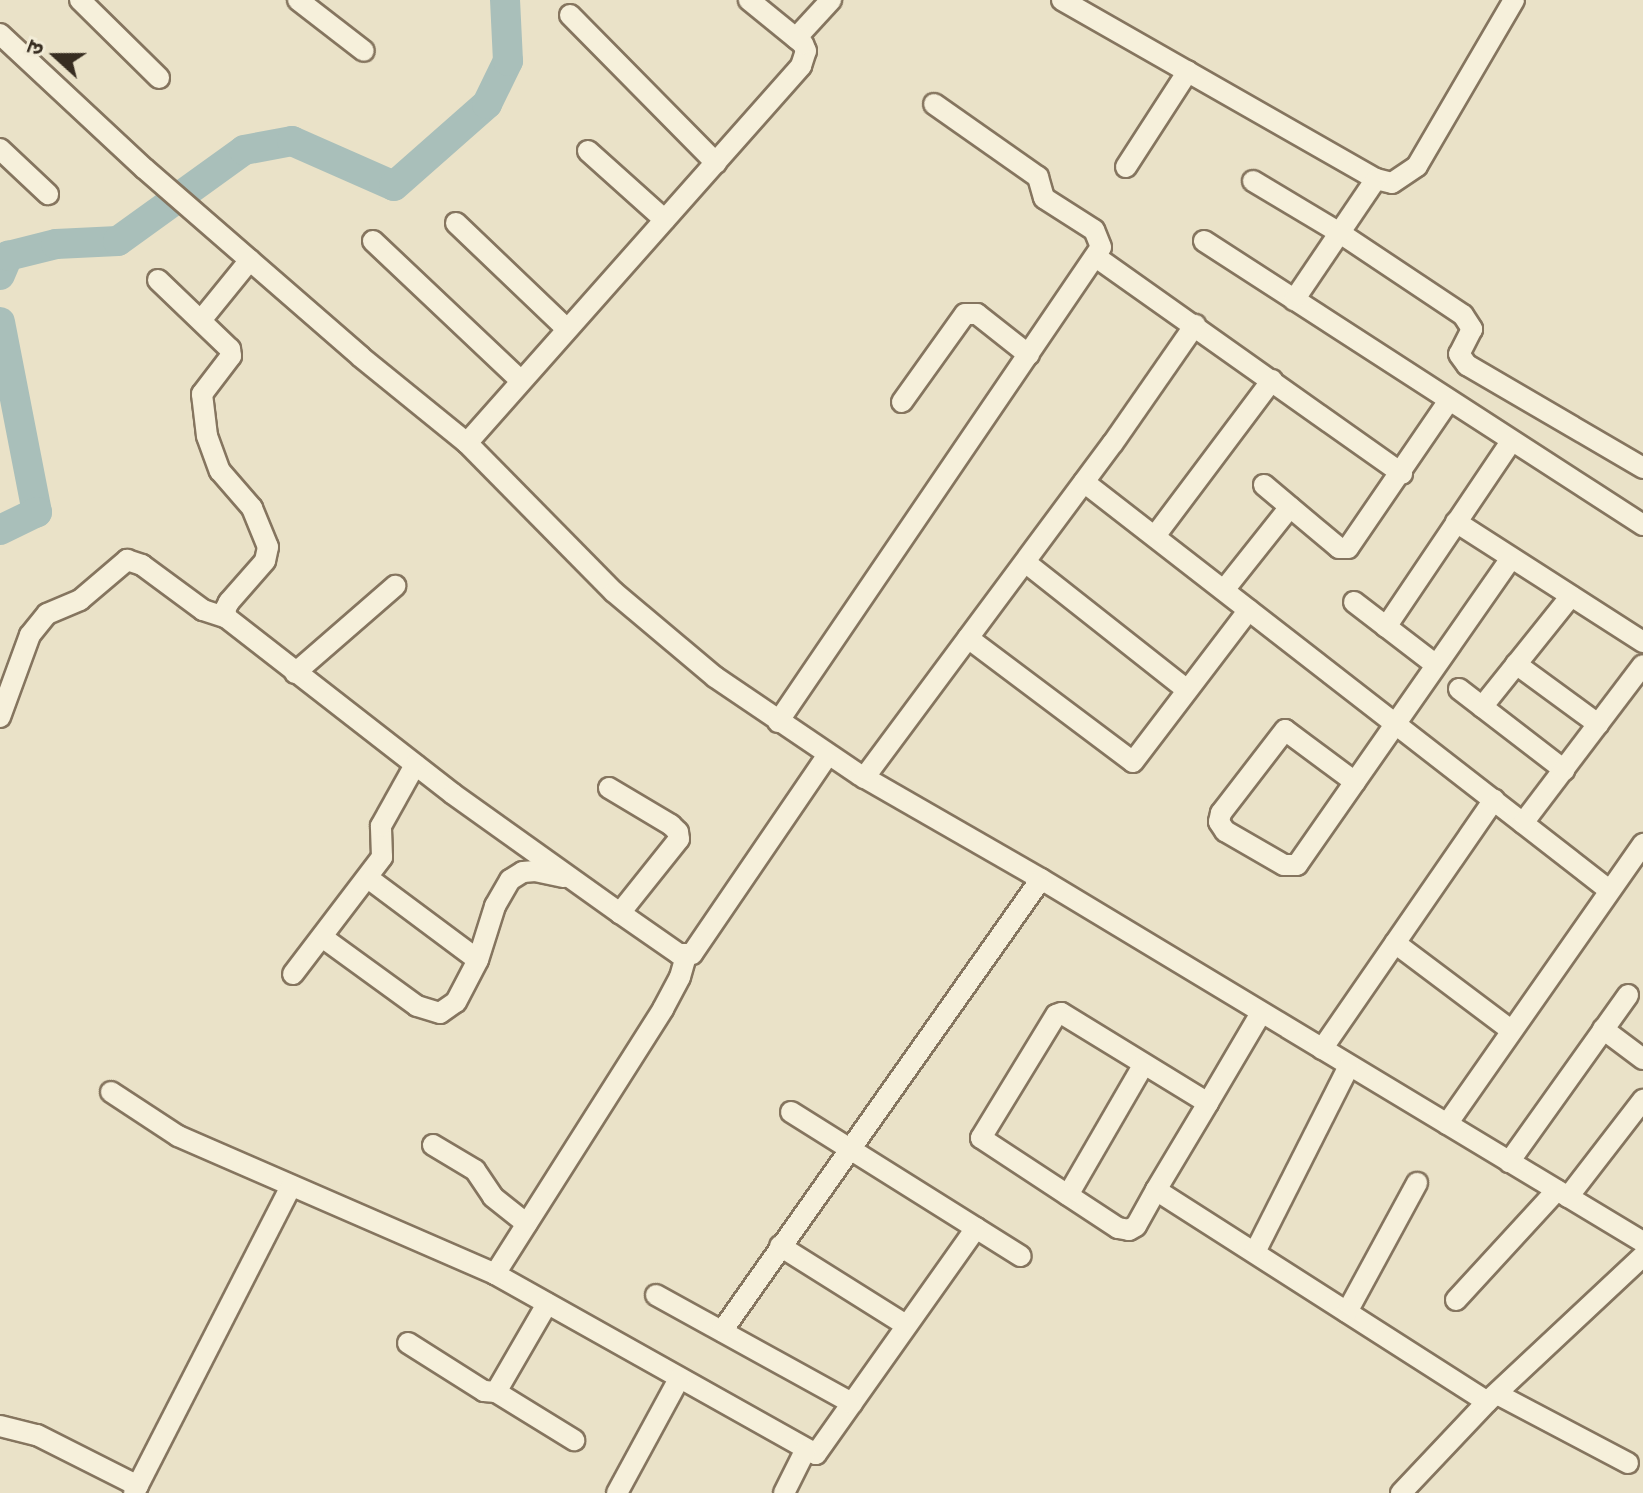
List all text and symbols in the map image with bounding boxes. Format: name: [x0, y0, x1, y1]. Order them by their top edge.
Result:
north arrow: [16, 16, 96, 96]
text: उ: [15, 35, 51, 59]

